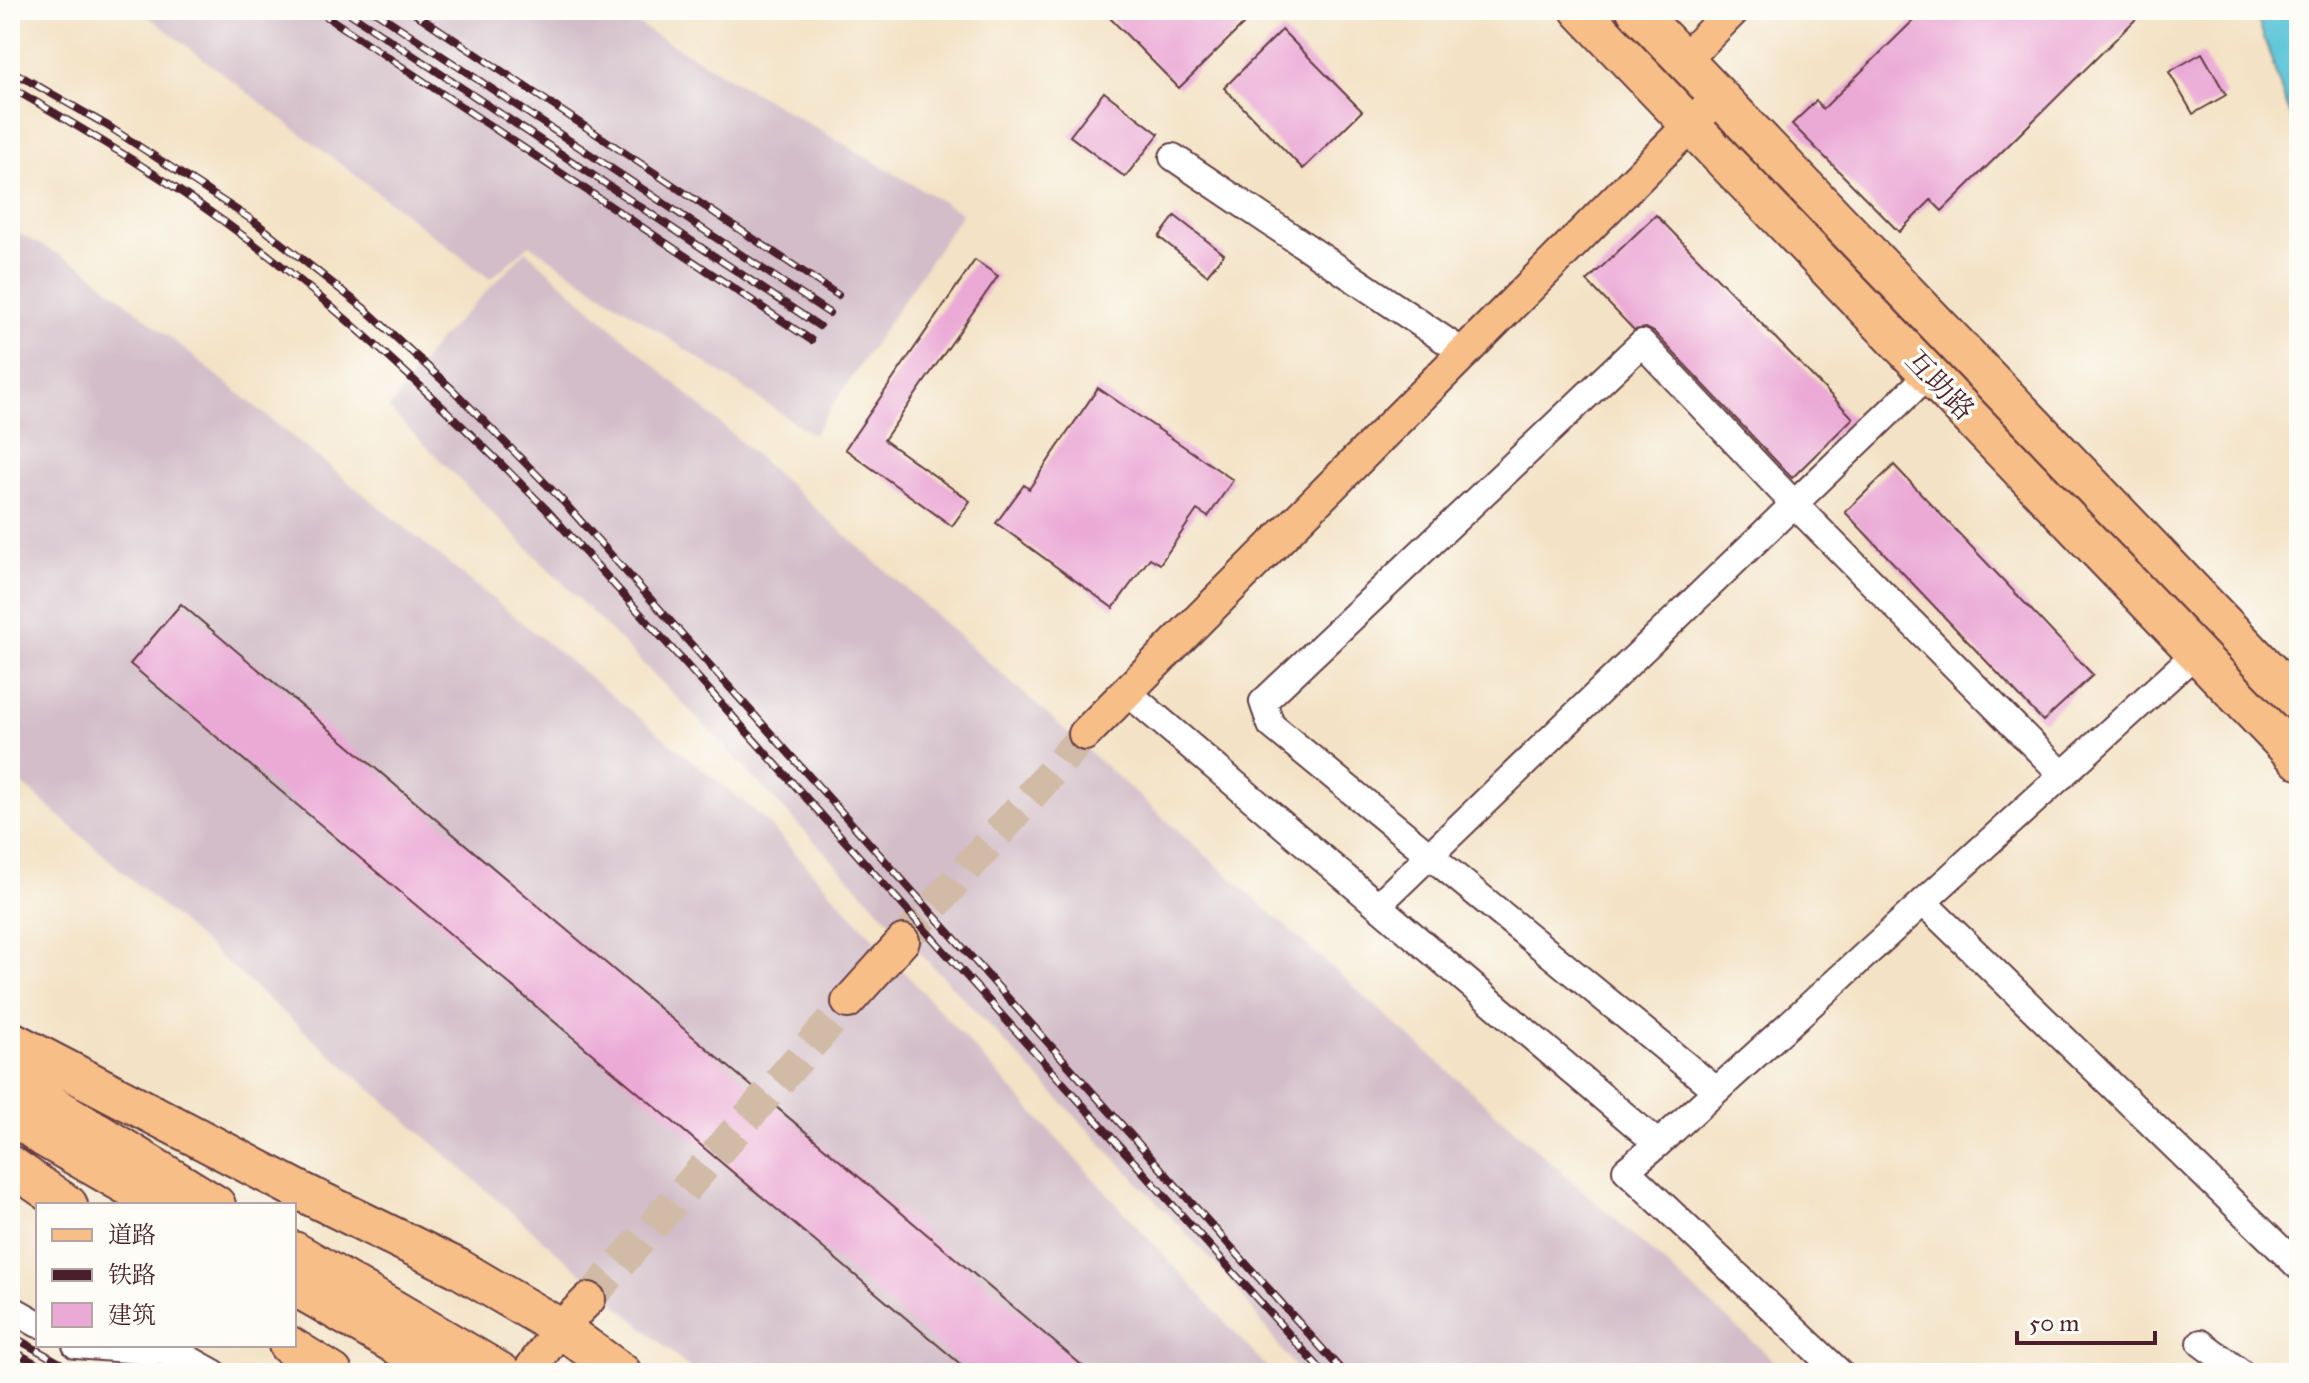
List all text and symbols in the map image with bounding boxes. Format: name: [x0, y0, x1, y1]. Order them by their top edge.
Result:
street label: 互助路: [1898, 343, 1982, 427]
legend: [36, 1203, 296, 1347]
text: 道路: [108, 1220, 156, 1250]
text: 铁路: [108, 1260, 156, 1290]
scale bar: [2017, 1295, 2155, 1345]
text: 建筑: [108, 1300, 156, 1330]
text: 50 m: [2029, 1308, 2079, 1338]

